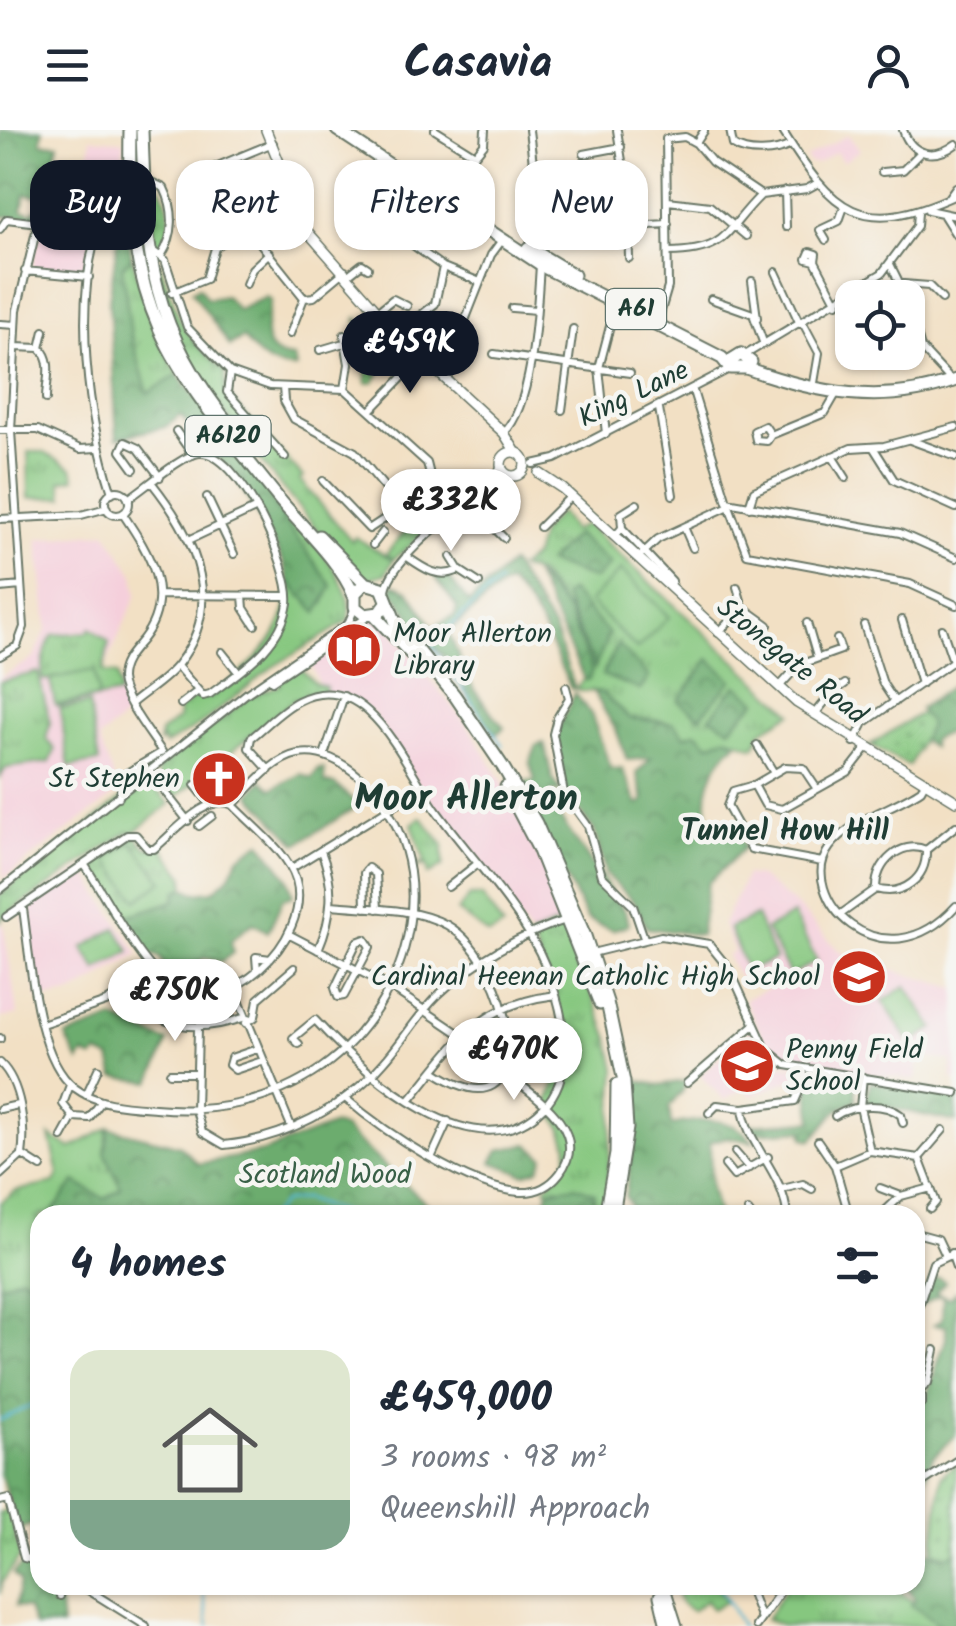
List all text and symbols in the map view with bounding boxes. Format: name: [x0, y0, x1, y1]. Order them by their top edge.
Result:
text: Casavia: [404, 29, 552, 101]
icon: menu: [40, 38, 95, 93]
icon: person: [861, 38, 916, 93]
chip: Buy: [30, 160, 156, 250]
chip: Rent: [176, 160, 314, 250]
chip: Filters: [334, 160, 495, 250]
chip: New: [515, 160, 648, 250]
map controls: [835, 280, 925, 370]
button: locate: [835, 280, 925, 370]
road number: A61: [606, 289, 666, 329]
pin: £459K: [340, 311, 480, 396]
text: £459K: [364, 318, 456, 369]
street label: King Lane: [571, 349, 698, 441]
road number: A6120: [186, 416, 270, 456]
pin: £332K: [381, 469, 521, 554]
text: £332K: [403, 476, 499, 527]
street label: Stonegate Road: [706, 587, 877, 738]
place label: Moor Allerton Library: [393, 612, 552, 689]
library icon: Moor Allerton Library: [324, 620, 384, 680]
church icon: St Stephen: [189, 749, 249, 809]
place label: St Stephen: [49, 757, 180, 802]
district label: Moor Allerton: [354, 770, 578, 830]
district label: Tunnel How Hill: [681, 808, 889, 856]
school or university icon: Cardinal Heenan Catholic High School: [829, 947, 889, 1007]
place label: Cardinal Heenan Catholic High School: [371, 955, 820, 1000]
pin: £750K: [105, 959, 245, 1044]
text: £750K: [130, 966, 220, 1017]
pin: £470K: [444, 1018, 584, 1103]
text: £470K: [468, 1025, 560, 1076]
place label: Penny Field School: [786, 1028, 924, 1105]
school or university icon: Penny Field School: [717, 1036, 777, 1096]
park label: Scotland Wood: [239, 1153, 412, 1198]
text: 4 homes: [70, 1232, 226, 1299]
icon: filters: [830, 1238, 885, 1293]
text: £459,000: [380, 1366, 552, 1433]
icon: home: [150, 1390, 270, 1510]
text: 3 rooms · 98 m²: [380, 1433, 606, 1484]
text: Queenshill Approach: [380, 1484, 650, 1535]

